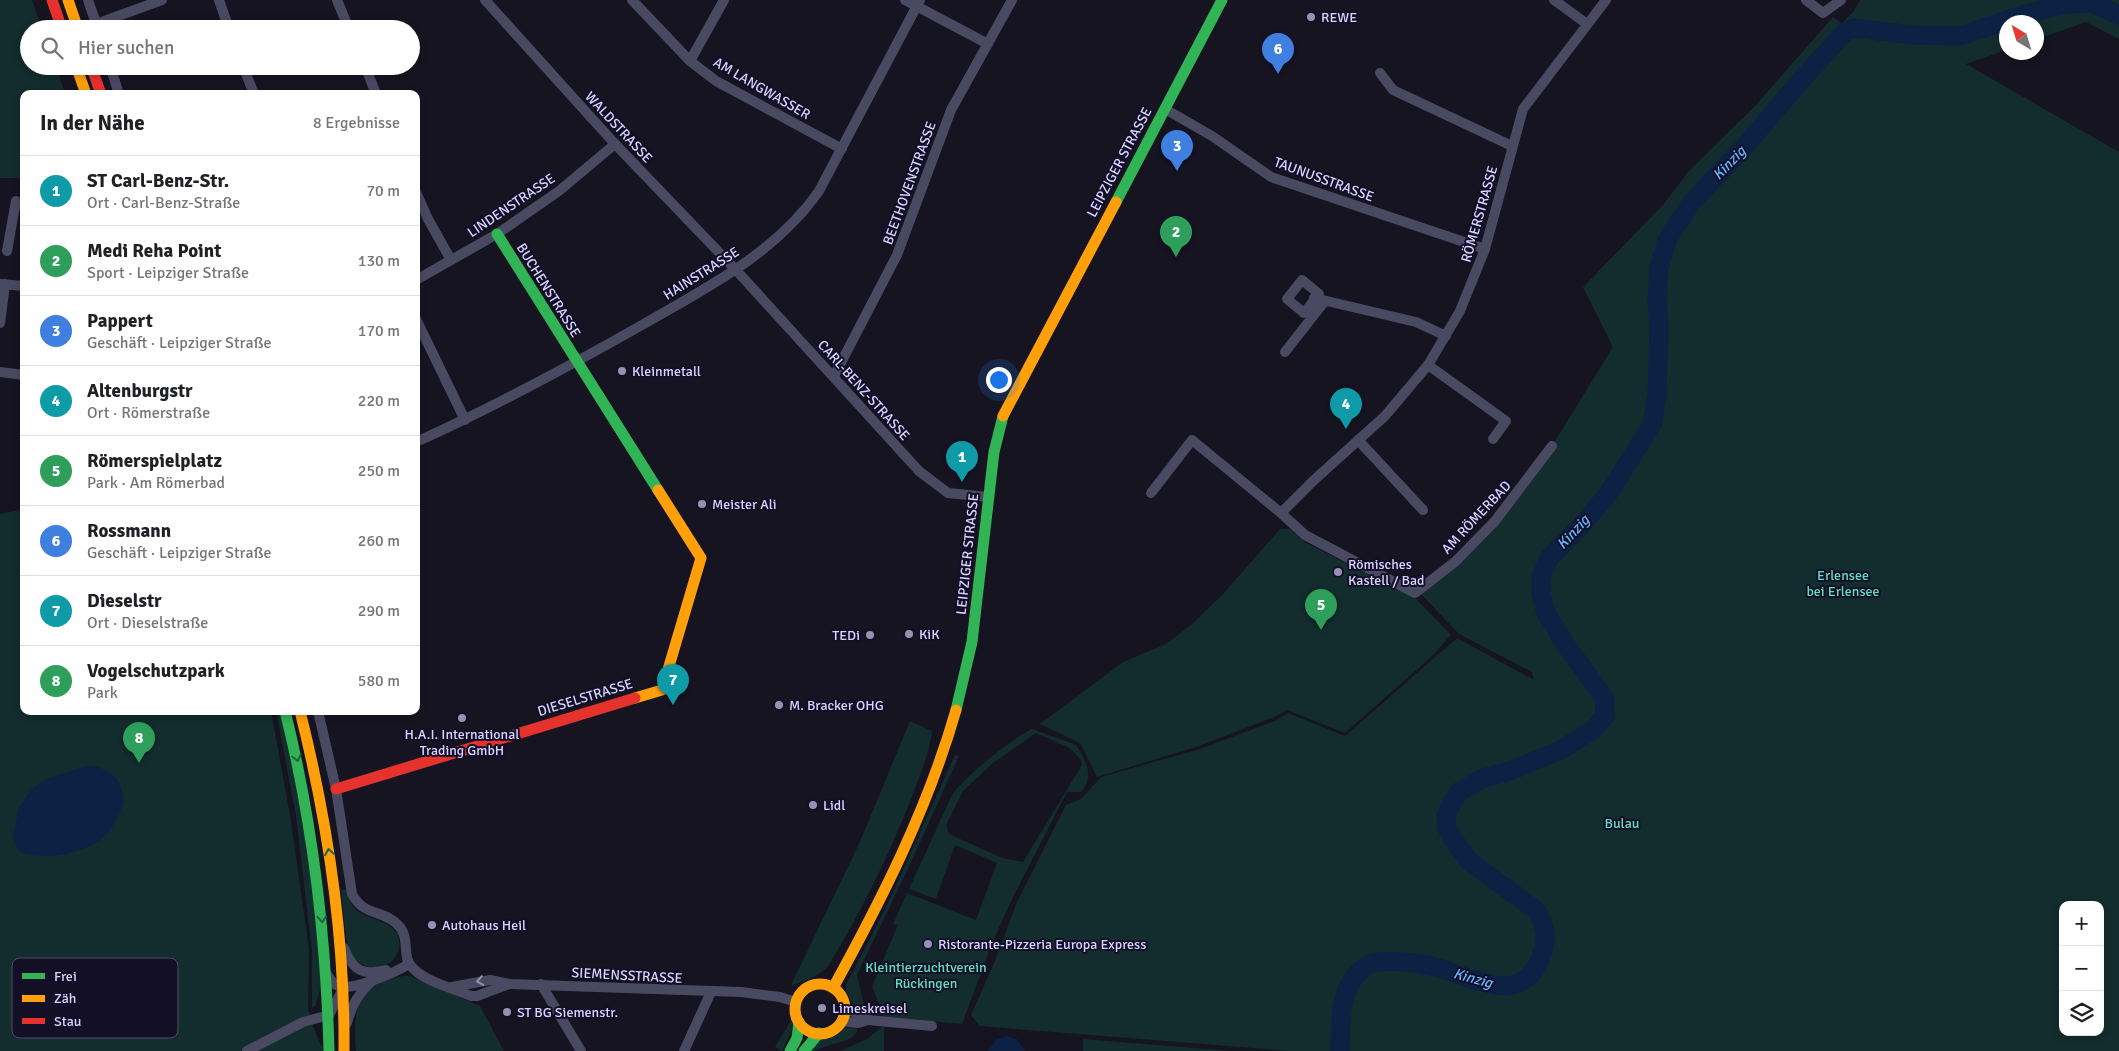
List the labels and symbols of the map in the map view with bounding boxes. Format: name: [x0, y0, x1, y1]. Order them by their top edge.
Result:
place label: REWE: [1321, 9, 1357, 26]
marker: REWE: [1305, 11, 1317, 23]
north arrow: [1999, 15, 2044, 60]
pin: 6: [1262, 33, 1294, 74]
street label: AM LANGWASSER: [710, 54, 813, 123]
street label: WALDSTRASSE: [581, 88, 656, 166]
street label: LEIPZIGER STRASSE: [1083, 104, 1156, 220]
street label: BEETHOVENSTRASSE: [879, 119, 940, 247]
pin: 3: [1161, 130, 1193, 171]
water label: Kinzig: [1709, 142, 1750, 184]
street label: TAUNUSSTRASSE: [1272, 154, 1376, 205]
street label: RÖMERSTRASSE: [1458, 164, 1501, 264]
street label: LINDENSTRASSE: [464, 170, 558, 241]
pin: 2: [1160, 216, 1192, 257]
street label: BUCHENSTRASSE: [513, 240, 584, 341]
street label: HAINSTRASSE: [660, 243, 742, 304]
street label: CARL-BENZ-STRASSE: [814, 336, 913, 444]
place label: Kleinmetall: [632, 363, 701, 380]
marker: Kleinmetall: [616, 365, 628, 377]
your location: [986, 367, 1012, 393]
pin: 4: [1330, 388, 1362, 429]
pin: 1: [946, 441, 978, 482]
street label: AM RÖMERBAD: [1438, 477, 1515, 558]
street label: LEIPZIGER STRASSE: [953, 492, 982, 616]
place label: Meister Ali: [712, 496, 777, 513]
marker: Meister Ali: [696, 498, 708, 510]
water label: Kinzig: [1553, 510, 1594, 553]
place label: Römisches Kastell / Bad: [1348, 556, 1424, 589]
marker: Römisches Kastell / Bad: [1332, 566, 1344, 578]
park label: Erlensee bei Erlensee: [1806, 567, 1880, 600]
pin: 5: [1305, 589, 1337, 630]
place label: KiK: [919, 626, 940, 643]
place label: TEDi: [832, 627, 860, 644]
marker: KiK: [903, 628, 915, 640]
marker: TEDi: [864, 629, 876, 641]
pin: 7: [657, 664, 689, 705]
street label: DIESELSTRASSE: [535, 675, 635, 720]
place label: M. Bracker OHG: [789, 697, 884, 714]
marker: M. Bracker OHG: [773, 699, 785, 711]
marker: H.A.I. International Trading GmbH: [456, 712, 468, 724]
pin: 8: [123, 722, 155, 763]
place label: H.A.I. International Trading GmbH: [405, 726, 519, 759]
one-way arrow: [291, 754, 302, 763]
place label: Lidl: [823, 797, 845, 814]
marker: Lidl: [807, 799, 819, 811]
park label: Bulau: [1604, 815, 1640, 832]
one-way arrow: [324, 848, 334, 856]
one-way arrow: [316, 915, 327, 923]
place label: Autohaus Heil: [442, 917, 526, 934]
marker: Autohaus Heil: [426, 919, 438, 931]
place label: Ristorante-Pizzeria Europa Express: [938, 936, 1146, 953]
marker: Ristorante-Pizzeria Europa Express: [922, 938, 934, 950]
legend: [12, 958, 178, 1038]
park label: Kleintierzuchtverein Rückingen: [865, 959, 987, 992]
street label: SIEMENSSTRASSE: [571, 964, 683, 987]
water label: Kinzig: [1451, 964, 1496, 992]
text: Frei: [54, 968, 77, 985]
one-way arrow: [476, 976, 484, 986]
text: Zäh: [54, 990, 76, 1007]
place label: Limeskreisel: [832, 1000, 907, 1017]
marker: Limeskreisel: [816, 1002, 828, 1014]
place label: ST BG Siemenstr.: [517, 1004, 618, 1021]
marker: ST BG Siemenstr.: [501, 1006, 513, 1018]
text: Stau: [54, 1013, 81, 1030]

